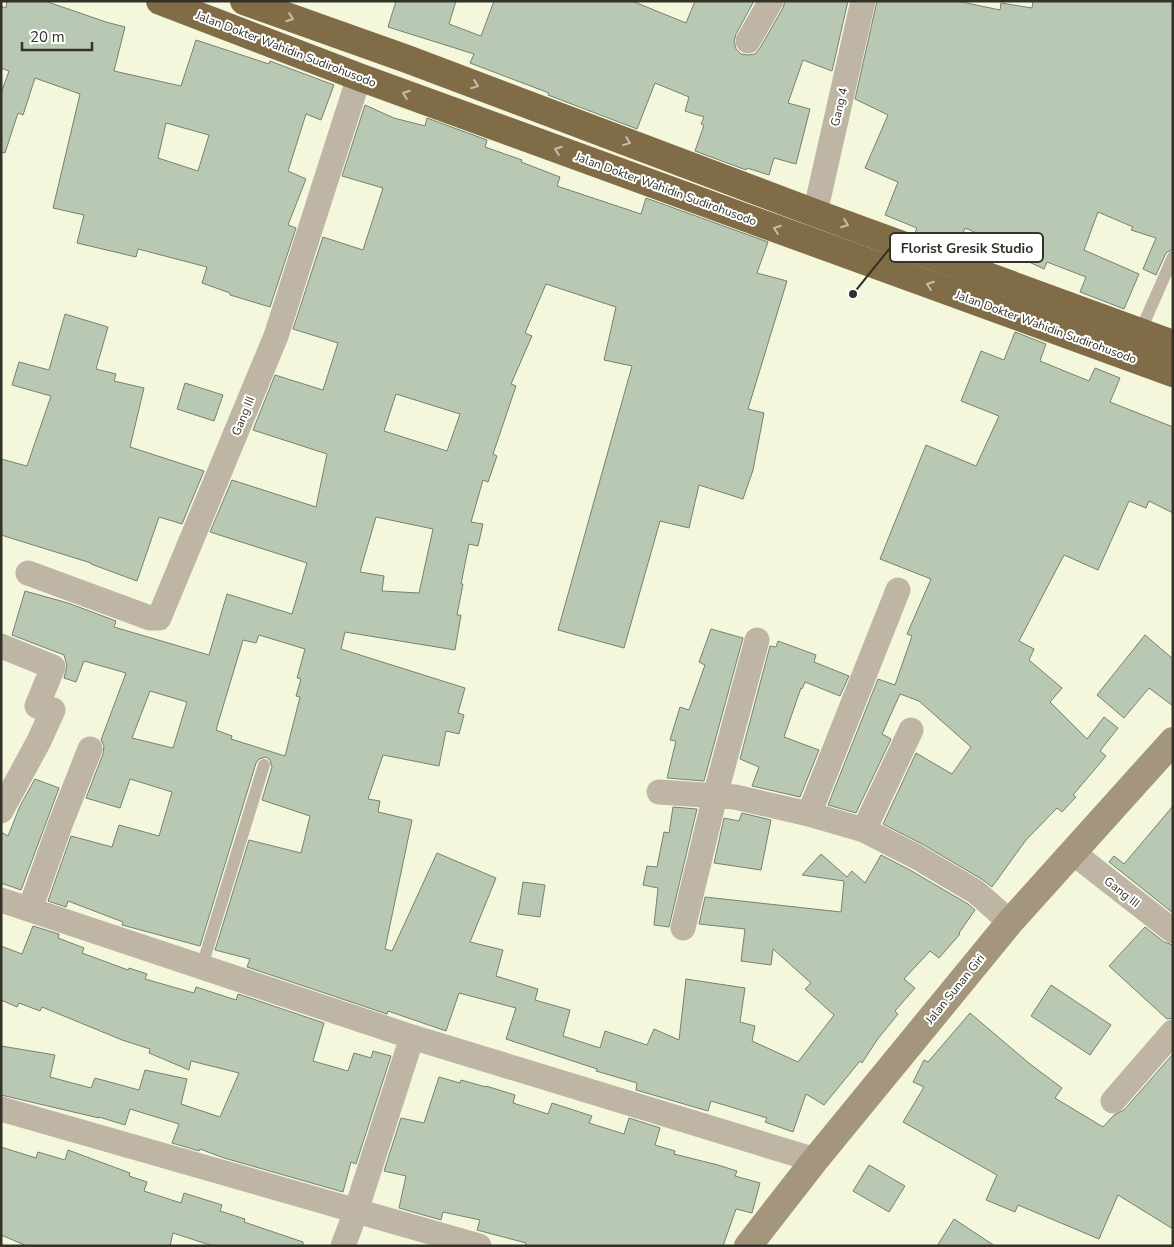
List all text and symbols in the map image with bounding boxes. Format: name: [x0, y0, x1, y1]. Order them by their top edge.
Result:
street label: Jalan Dokter Wahidin Sudirohusodo: [193, 7, 379, 91]
one-way arrow: [285, 12, 293, 22]
scale bar: [22, 20, 92, 52]
text: 20 m: [30, 27, 65, 47]
one-way arrow: [470, 79, 479, 89]
street label: Gang 4: [827, 86, 851, 128]
one-way arrow: [402, 90, 411, 100]
one-way arrow: [622, 136, 631, 146]
one-way arrow: [555, 146, 563, 156]
street label: Jalan Dokter Wahidin Sudirohusodo: [572, 148, 759, 229]
one-way arrow: [840, 218, 849, 228]
one-way arrow: [773, 225, 782, 235]
callout: Florist Gresik Studio: [890, 233, 1043, 262]
text: Florist Gresik Studio: [901, 239, 1033, 258]
one-way arrow: [926, 281, 934, 291]
street label: Jalan Dokter Wahidin Sudirohusodo: [952, 286, 1139, 367]
street label: Gang III: [228, 394, 258, 438]
street label: Gang III: [1101, 873, 1143, 911]
street label: Jalan Sunan Giri: [921, 951, 988, 1028]

